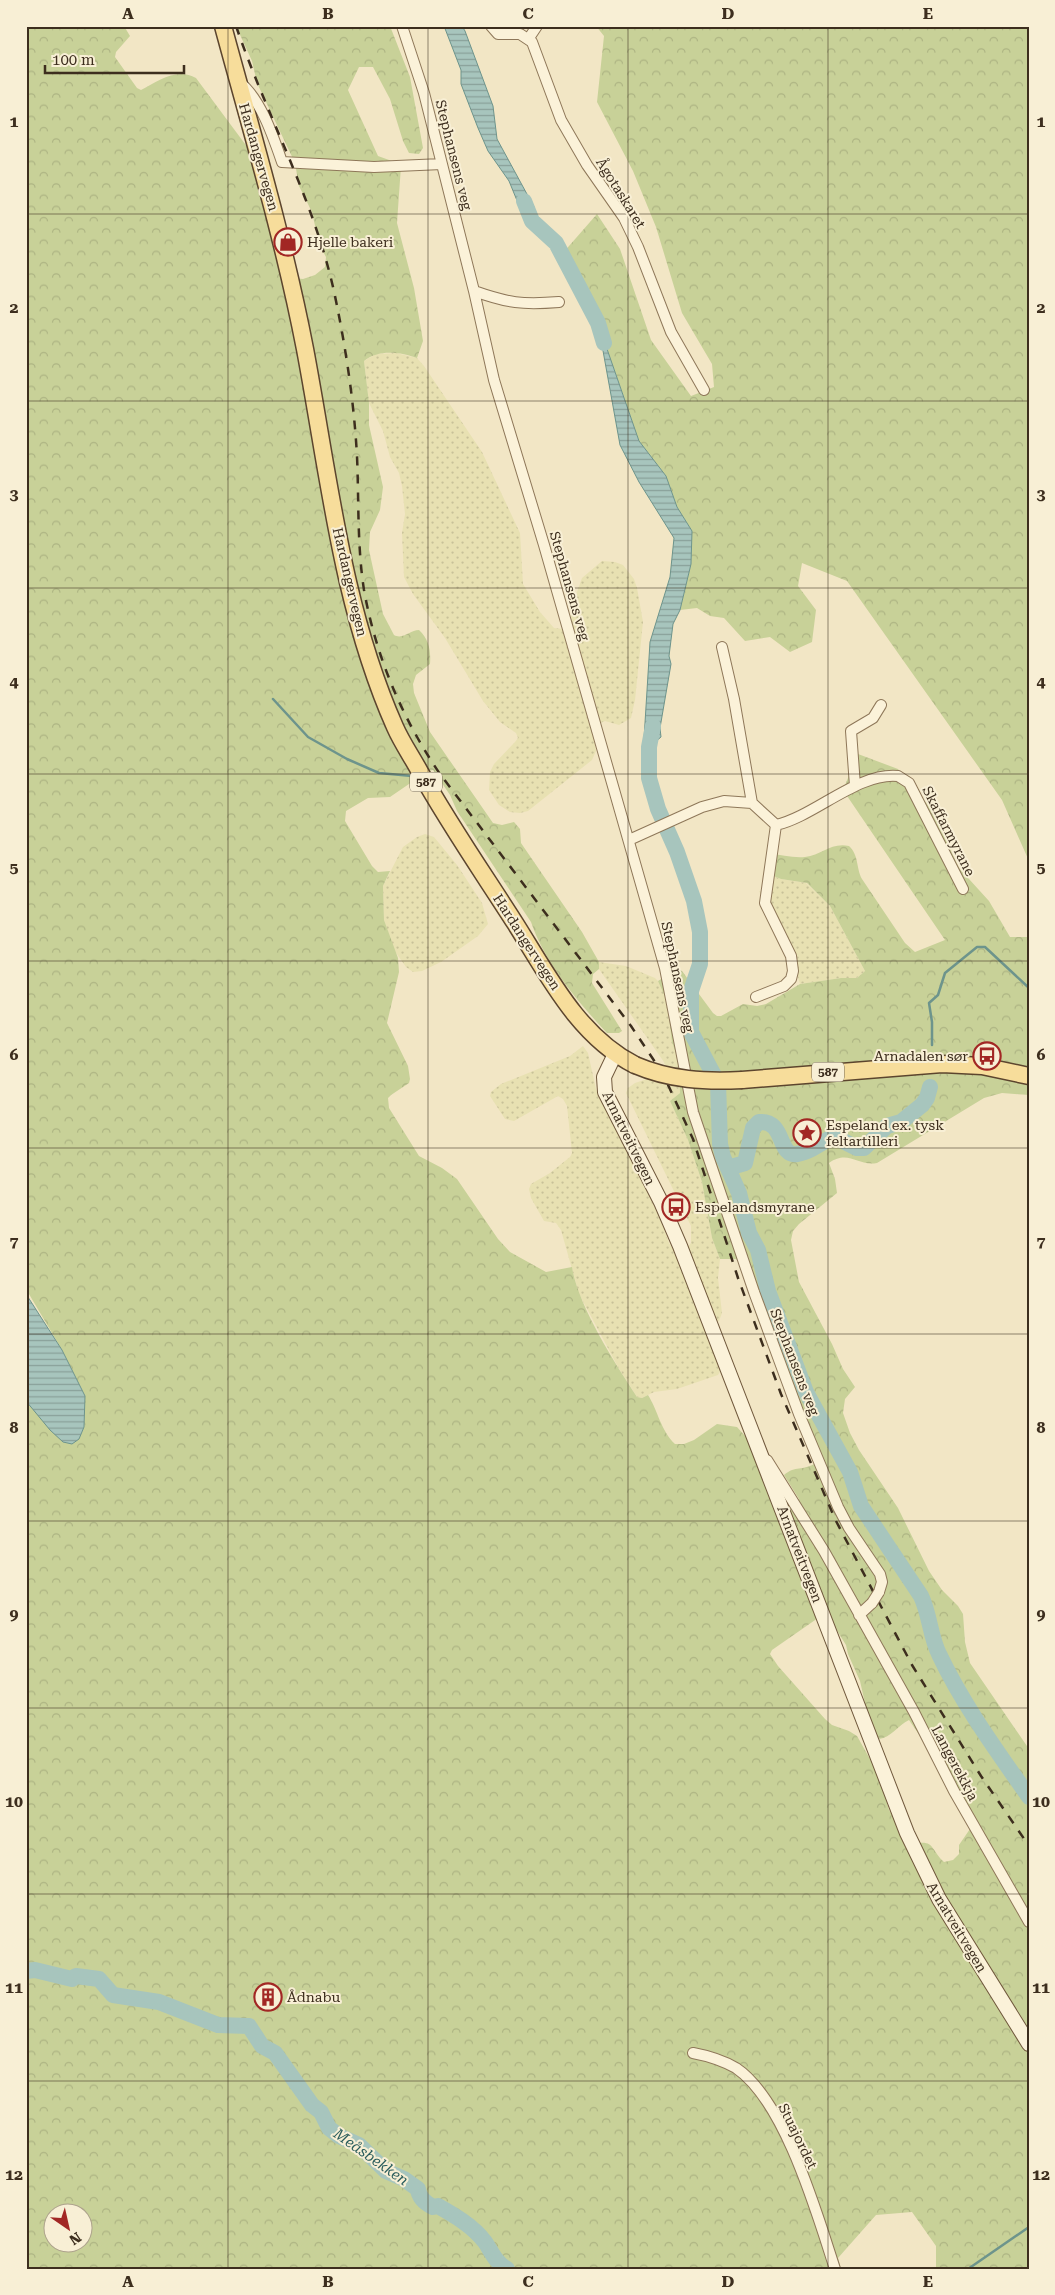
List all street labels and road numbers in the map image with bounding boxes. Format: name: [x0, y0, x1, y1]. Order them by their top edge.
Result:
street label: Stephansens veg: [433, 98, 475, 212]
street label: Hardangervegen: [236, 101, 282, 213]
street label: Ågotaskaret: [593, 155, 649, 231]
street label: Hardangervegen: [330, 526, 370, 638]
street label: Stephansens veg: [547, 529, 593, 643]
road number: 587: [410, 772, 442, 792]
street label: Skaffarmyrane: [919, 783, 979, 879]
street label: Hardangervegen: [490, 891, 564, 993]
street label: Stephansens veg: [658, 920, 698, 1034]
road number: 587: [812, 1062, 844, 1082]
street label: Arnatveitvegen: [599, 1088, 659, 1188]
street label: Stephansens veg: [767, 1306, 823, 1418]
street label: Arnatveitvegen: [774, 1503, 826, 1605]
street label: Langerekkja: [928, 1723, 982, 1804]
street label: Arnatveitvegen: [924, 1879, 990, 1975]
street label: Stuajordet: [775, 2101, 821, 2171]

